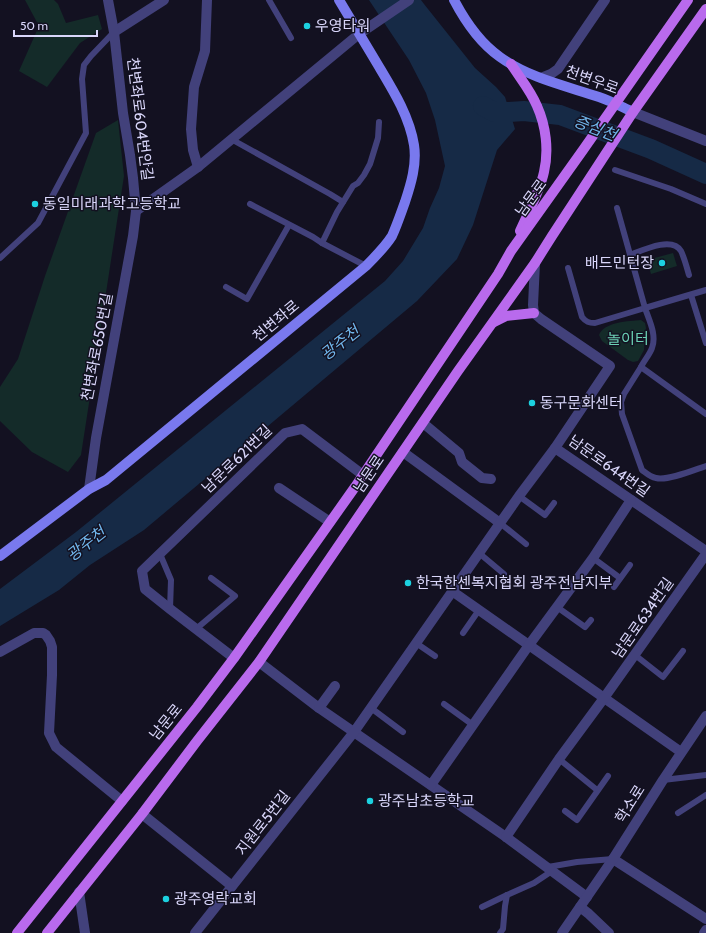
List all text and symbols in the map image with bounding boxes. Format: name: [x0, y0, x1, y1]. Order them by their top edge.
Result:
scale bar: [14, 12, 97, 38]
place label: 우영타워: [315, 17, 370, 35]
text: 50 m: [20, 18, 48, 33]
marker: 우영타워: [302, 21, 312, 31]
street label: 천변좌로604번안길: [123, 56, 157, 182]
street label: 천변우로: [563, 62, 621, 98]
water label: 증심천: [571, 111, 621, 146]
street label: 남문로: [512, 176, 550, 220]
place label: 동일미래과학고등학교: [43, 195, 181, 213]
marker: 동일미래과학고등학교: [30, 199, 40, 209]
place label: 배드민턴장: [585, 254, 654, 272]
marker: 배드민턴장: [657, 258, 667, 268]
street label: 천변좌로650번길: [78, 291, 116, 403]
street label: 천변좌로: [249, 296, 303, 346]
water label: 광주천: [317, 321, 365, 364]
park label: 놀이터: [607, 330, 649, 348]
place label: 동구문화센터: [540, 394, 623, 412]
marker: 동구문화센터: [527, 398, 537, 408]
street label: 남문로621번길: [198, 421, 276, 497]
street label: 남문로644번길: [565, 431, 653, 501]
street label: 남문로: [350, 452, 388, 496]
water label: 광주천: [63, 522, 111, 565]
place label: 한국한센복지협회 광주전남지부: [416, 574, 613, 592]
street label: 남문로634번길: [609, 574, 677, 662]
marker: 한국한센복지협회 광주전남지부: [403, 578, 413, 588]
street label: 남문로: [146, 700, 186, 744]
street label: 학소로: [611, 782, 649, 826]
street label: 지원로5번길: [232, 787, 294, 859]
place label: 광주남초등학교: [378, 792, 475, 810]
marker: 광주남초등학교: [365, 796, 375, 806]
place label: 광주영락교회: [174, 890, 257, 908]
marker: 광주영락교회: [161, 894, 171, 904]

